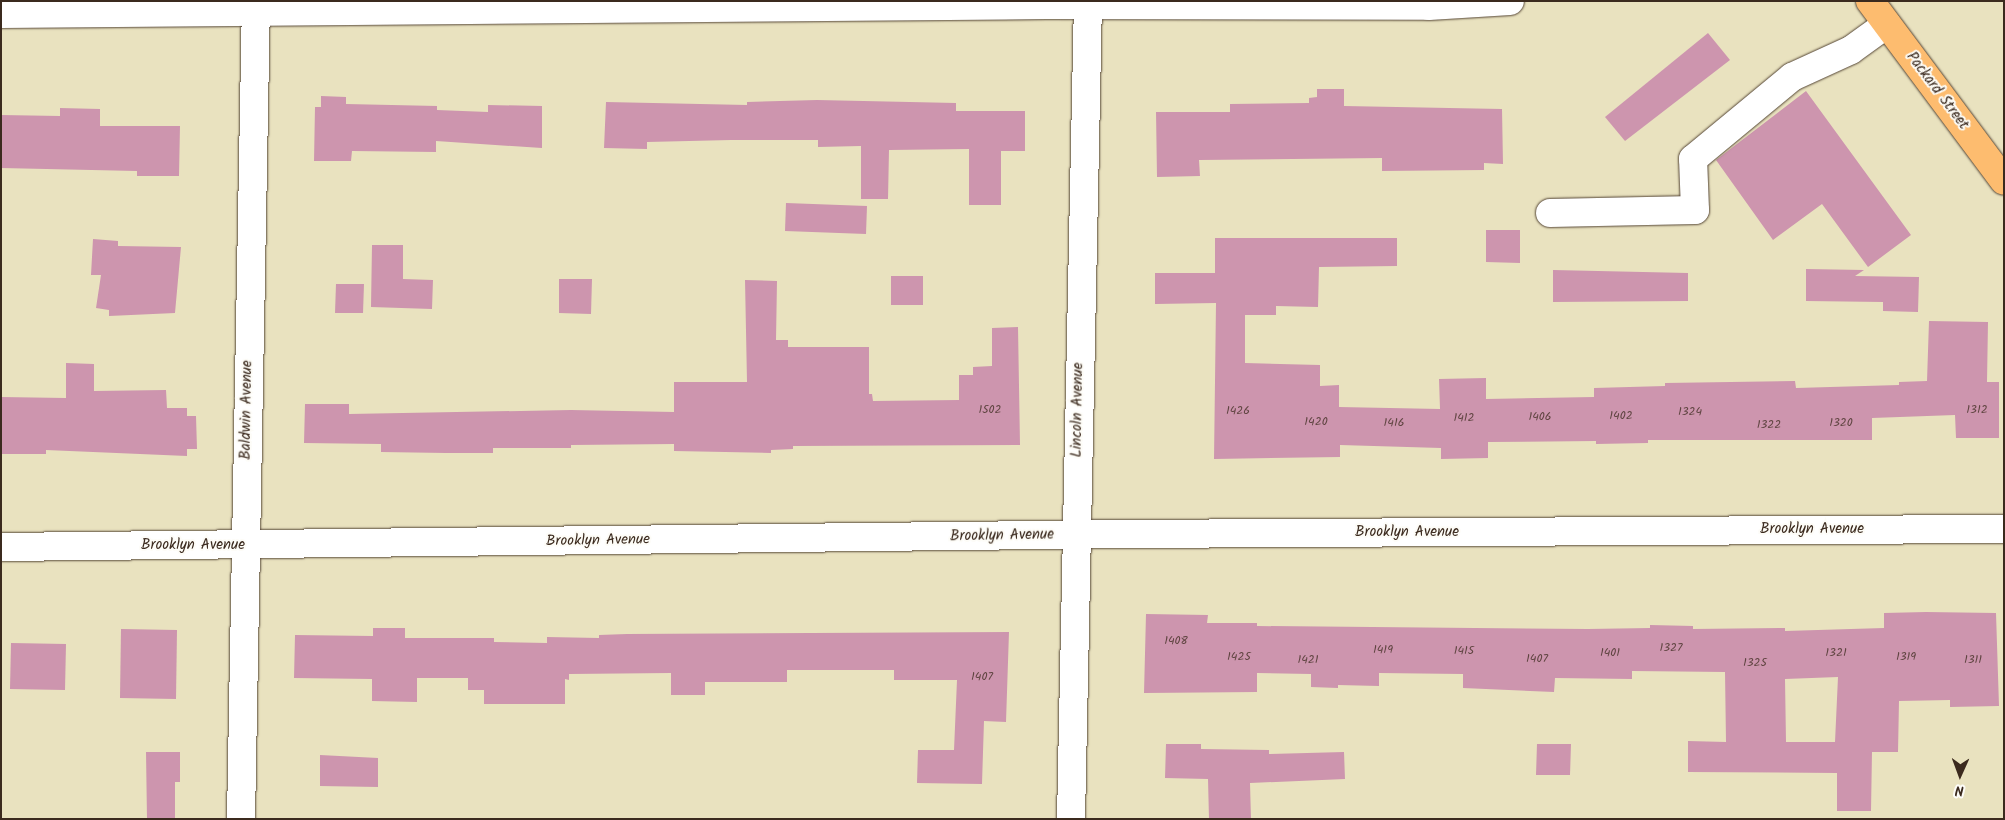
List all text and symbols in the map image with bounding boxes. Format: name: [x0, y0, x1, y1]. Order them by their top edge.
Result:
street label: Packard Street: [1902, 49, 1972, 133]
street label: Baldwin Avenue: [237, 360, 257, 460]
street label: Lincoln Avenue: [1068, 362, 1088, 458]
house number: 1502: [978, 403, 1002, 417]
house number: 1312: [1966, 403, 1988, 417]
house number: 1426: [1226, 404, 1250, 418]
house number: 1324: [1678, 405, 1702, 419]
house number: 1402: [1609, 409, 1633, 423]
house number: 1406: [1528, 410, 1552, 424]
house number: 1412: [1453, 411, 1475, 425]
house number: 1420: [1304, 415, 1328, 429]
house number: 1416: [1384, 416, 1404, 430]
house number: 1320: [1829, 416, 1853, 430]
house number: 1322: [1757, 418, 1781, 432]
street label: Brooklyn Avenue: [1760, 521, 1864, 539]
street label: Brooklyn Avenue: [1355, 524, 1459, 542]
street label: Brooklyn Avenue: [950, 526, 1054, 546]
street label: Brooklyn Avenue: [546, 531, 650, 551]
street label: Brooklyn Avenue: [141, 537, 245, 555]
house number: 1408: [1164, 634, 1188, 648]
house number: 1327: [1659, 641, 1683, 655]
house number: 1419: [1373, 643, 1393, 657]
house number: 1415: [1454, 644, 1474, 658]
house number: 1401: [1600, 646, 1620, 660]
house number: 1321: [1825, 646, 1847, 660]
house number: 1425: [1227, 650, 1251, 664]
house number: 1319: [1896, 650, 1916, 664]
house number: 1407: [1526, 652, 1548, 666]
house number: 1421: [1297, 653, 1319, 667]
house number: 1311: [1964, 653, 1982, 667]
house number: 1325: [1743, 656, 1767, 670]
house number: 1407: [971, 670, 993, 684]
north arrow: [1935, 750, 1985, 800]
text: N: [1955, 779, 1964, 801]

